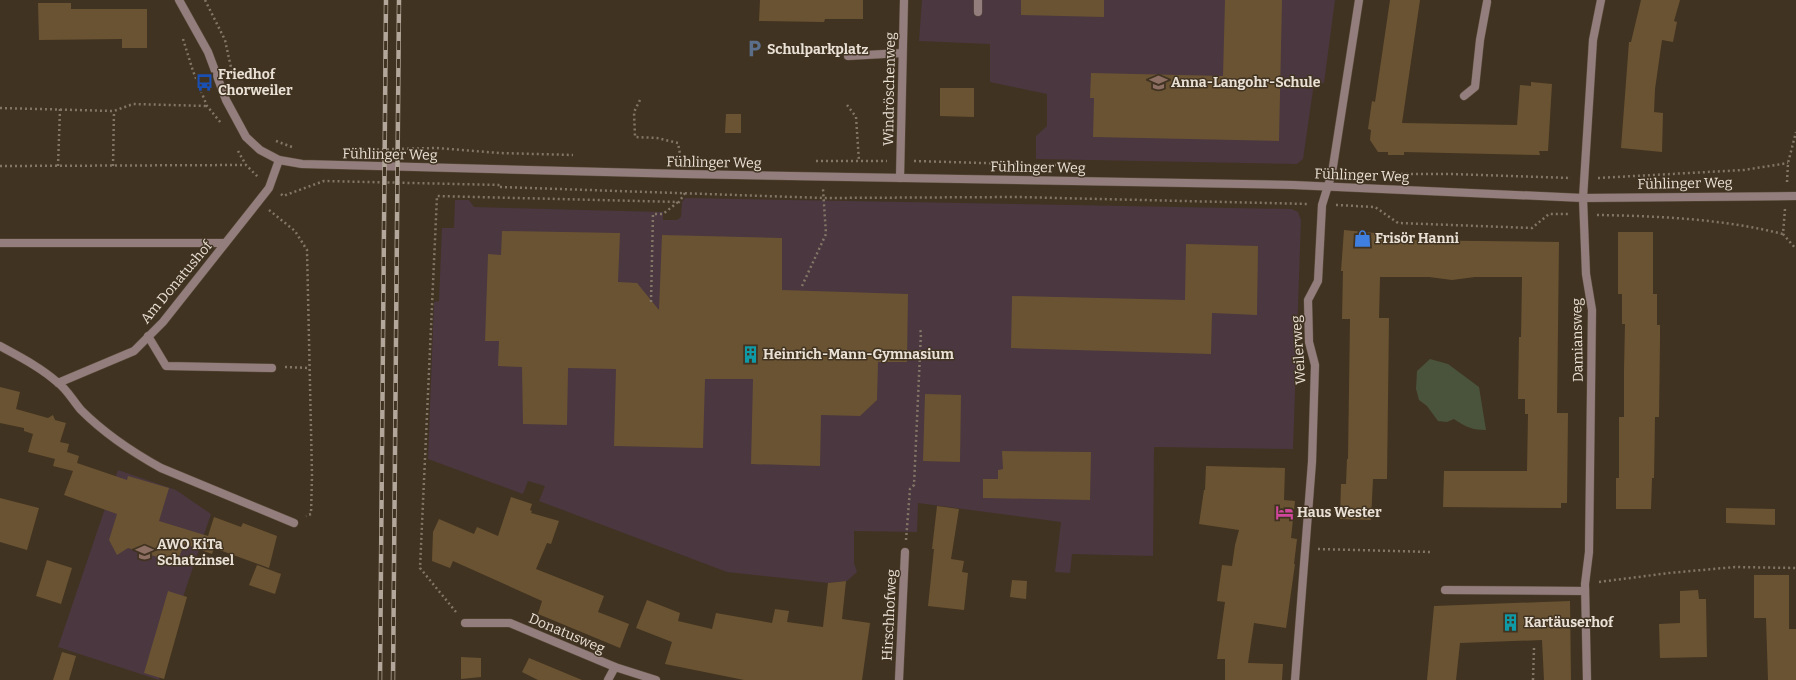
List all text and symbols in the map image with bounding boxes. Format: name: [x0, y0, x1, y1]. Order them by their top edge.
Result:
street label: Windröschenweg: [880, 32, 899, 146]
parking icon: Schulparkplatz: [744, 39, 764, 59]
place label: Schulparkplatz: [767, 41, 869, 58]
place label: Friedhof Chorweiler: [218, 66, 293, 99]
bus stop icon: Friedhof Chorweiler: [195, 72, 215, 92]
school or university icon: Anna-Langohr-Schule: [1148, 72, 1168, 92]
place label: Anna-Langohr-Schule: [1171, 74, 1321, 91]
street label: Fühlinger Weg: [342, 145, 438, 164]
street label: Fühlinger Weg: [666, 153, 762, 172]
street label: Fühlinger Weg: [990, 158, 1086, 177]
street label: Fühlinger Weg: [1314, 165, 1410, 186]
street label: Fühlinger Weg: [1637, 174, 1733, 193]
shop icon: Frisör Hanni: [1352, 228, 1372, 248]
place label: Frisör Hanni: [1375, 230, 1459, 247]
street label: Am Donatushof: [137, 237, 217, 327]
street label: Damiansweg: [1568, 298, 1587, 382]
street label: Weilerweg: [1288, 315, 1309, 385]
building icon: Heinrich-Mann-Gymnasium: [740, 344, 760, 364]
place label: Heinrich-Mann-Gymnasium: [763, 346, 954, 363]
hotel icon: Haus Wester: [1274, 502, 1294, 522]
place label: Haus Wester: [1297, 504, 1382, 521]
place label: AWO KiTa Schatzinsel: [157, 536, 235, 569]
school or university icon: AWO KiTa Schatzinsel: [134, 542, 154, 562]
street label: Hirschhofweg: [879, 569, 900, 661]
street label: Donatusweg: [526, 610, 608, 657]
building icon: Kartäuserhof: [1501, 612, 1521, 632]
place label: Kartäuserhof: [1524, 614, 1614, 631]

